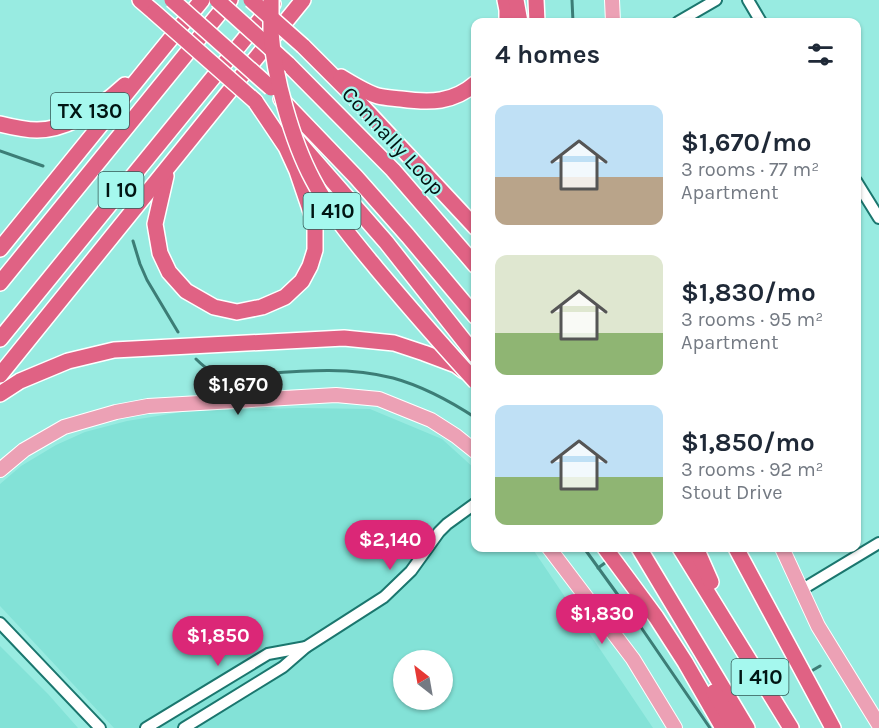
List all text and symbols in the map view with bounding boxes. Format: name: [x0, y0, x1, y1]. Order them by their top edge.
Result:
icon: filters: [804, 38, 837, 71]
text: 4 homes: [495, 39, 600, 70]
street label: Connally Loop: [336, 81, 450, 201]
road number: TX 130: [51, 93, 129, 129]
text: $1,670/mo: [681, 127, 812, 158]
icon: home: [543, 129, 615, 201]
text: 3 rooms · 77 m²: [681, 158, 819, 181]
road number: I 10: [98, 172, 144, 208]
text: Apartment: [681, 181, 779, 204]
road number: I 410: [304, 193, 360, 229]
text: $1,830/mo: [681, 277, 816, 308]
icon: home: [543, 279, 615, 351]
text: 3 rooms · 95 m²: [681, 308, 823, 331]
text: Apartment: [681, 331, 779, 354]
pin: $1,670: [189, 365, 287, 416]
text: $1,670: [208, 373, 268, 396]
text: $1,850/mo: [681, 427, 815, 458]
icon: home: [543, 429, 615, 501]
text: 3 rooms · 92 m²: [681, 458, 824, 481]
text: Stout Drive: [681, 481, 783, 504]
pin: $2,140: [341, 520, 439, 571]
text: $2,140: [359, 528, 421, 551]
pin: $1,830: [553, 594, 651, 645]
text: $1,830: [570, 602, 634, 625]
pin: $1,850: [169, 616, 267, 667]
text: $1,850: [186, 624, 250, 647]
north arrow: [393, 650, 453, 710]
map controls: [393, 650, 453, 710]
road number: I 410: [732, 659, 789, 695]

